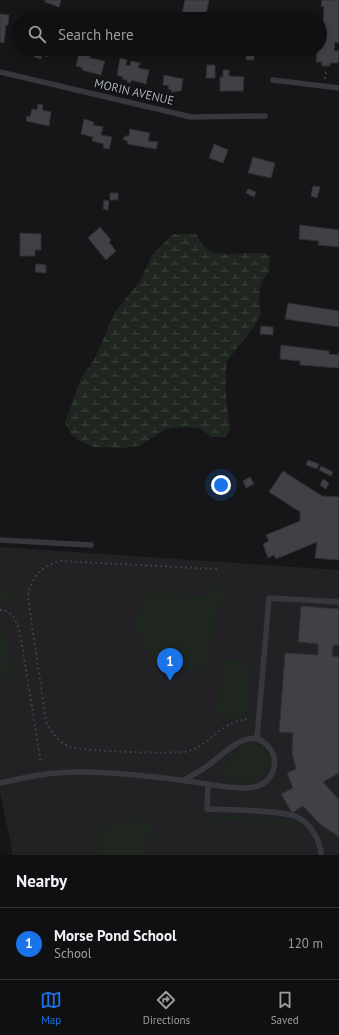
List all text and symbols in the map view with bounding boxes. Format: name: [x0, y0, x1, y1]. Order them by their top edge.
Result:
search box: [12, 12, 327, 56]
icon: search: [26, 23, 48, 45]
text: Search here: [58, 25, 134, 44]
street label: MORIN AVENUE: [93, 75, 175, 108]
your location: [211, 475, 231, 495]
pin: 1: [157, 648, 183, 681]
text: Nearby: [16, 870, 67, 892]
text: Morse Pond School: [54, 926, 176, 945]
text: 1: [25, 935, 33, 952]
text: 120 m: [288, 935, 323, 952]
text: School: [54, 945, 92, 962]
tab: Map: [40, 989, 62, 1027]
tab: Directions: [143, 989, 190, 1027]
tab: Saved: [271, 989, 299, 1027]

